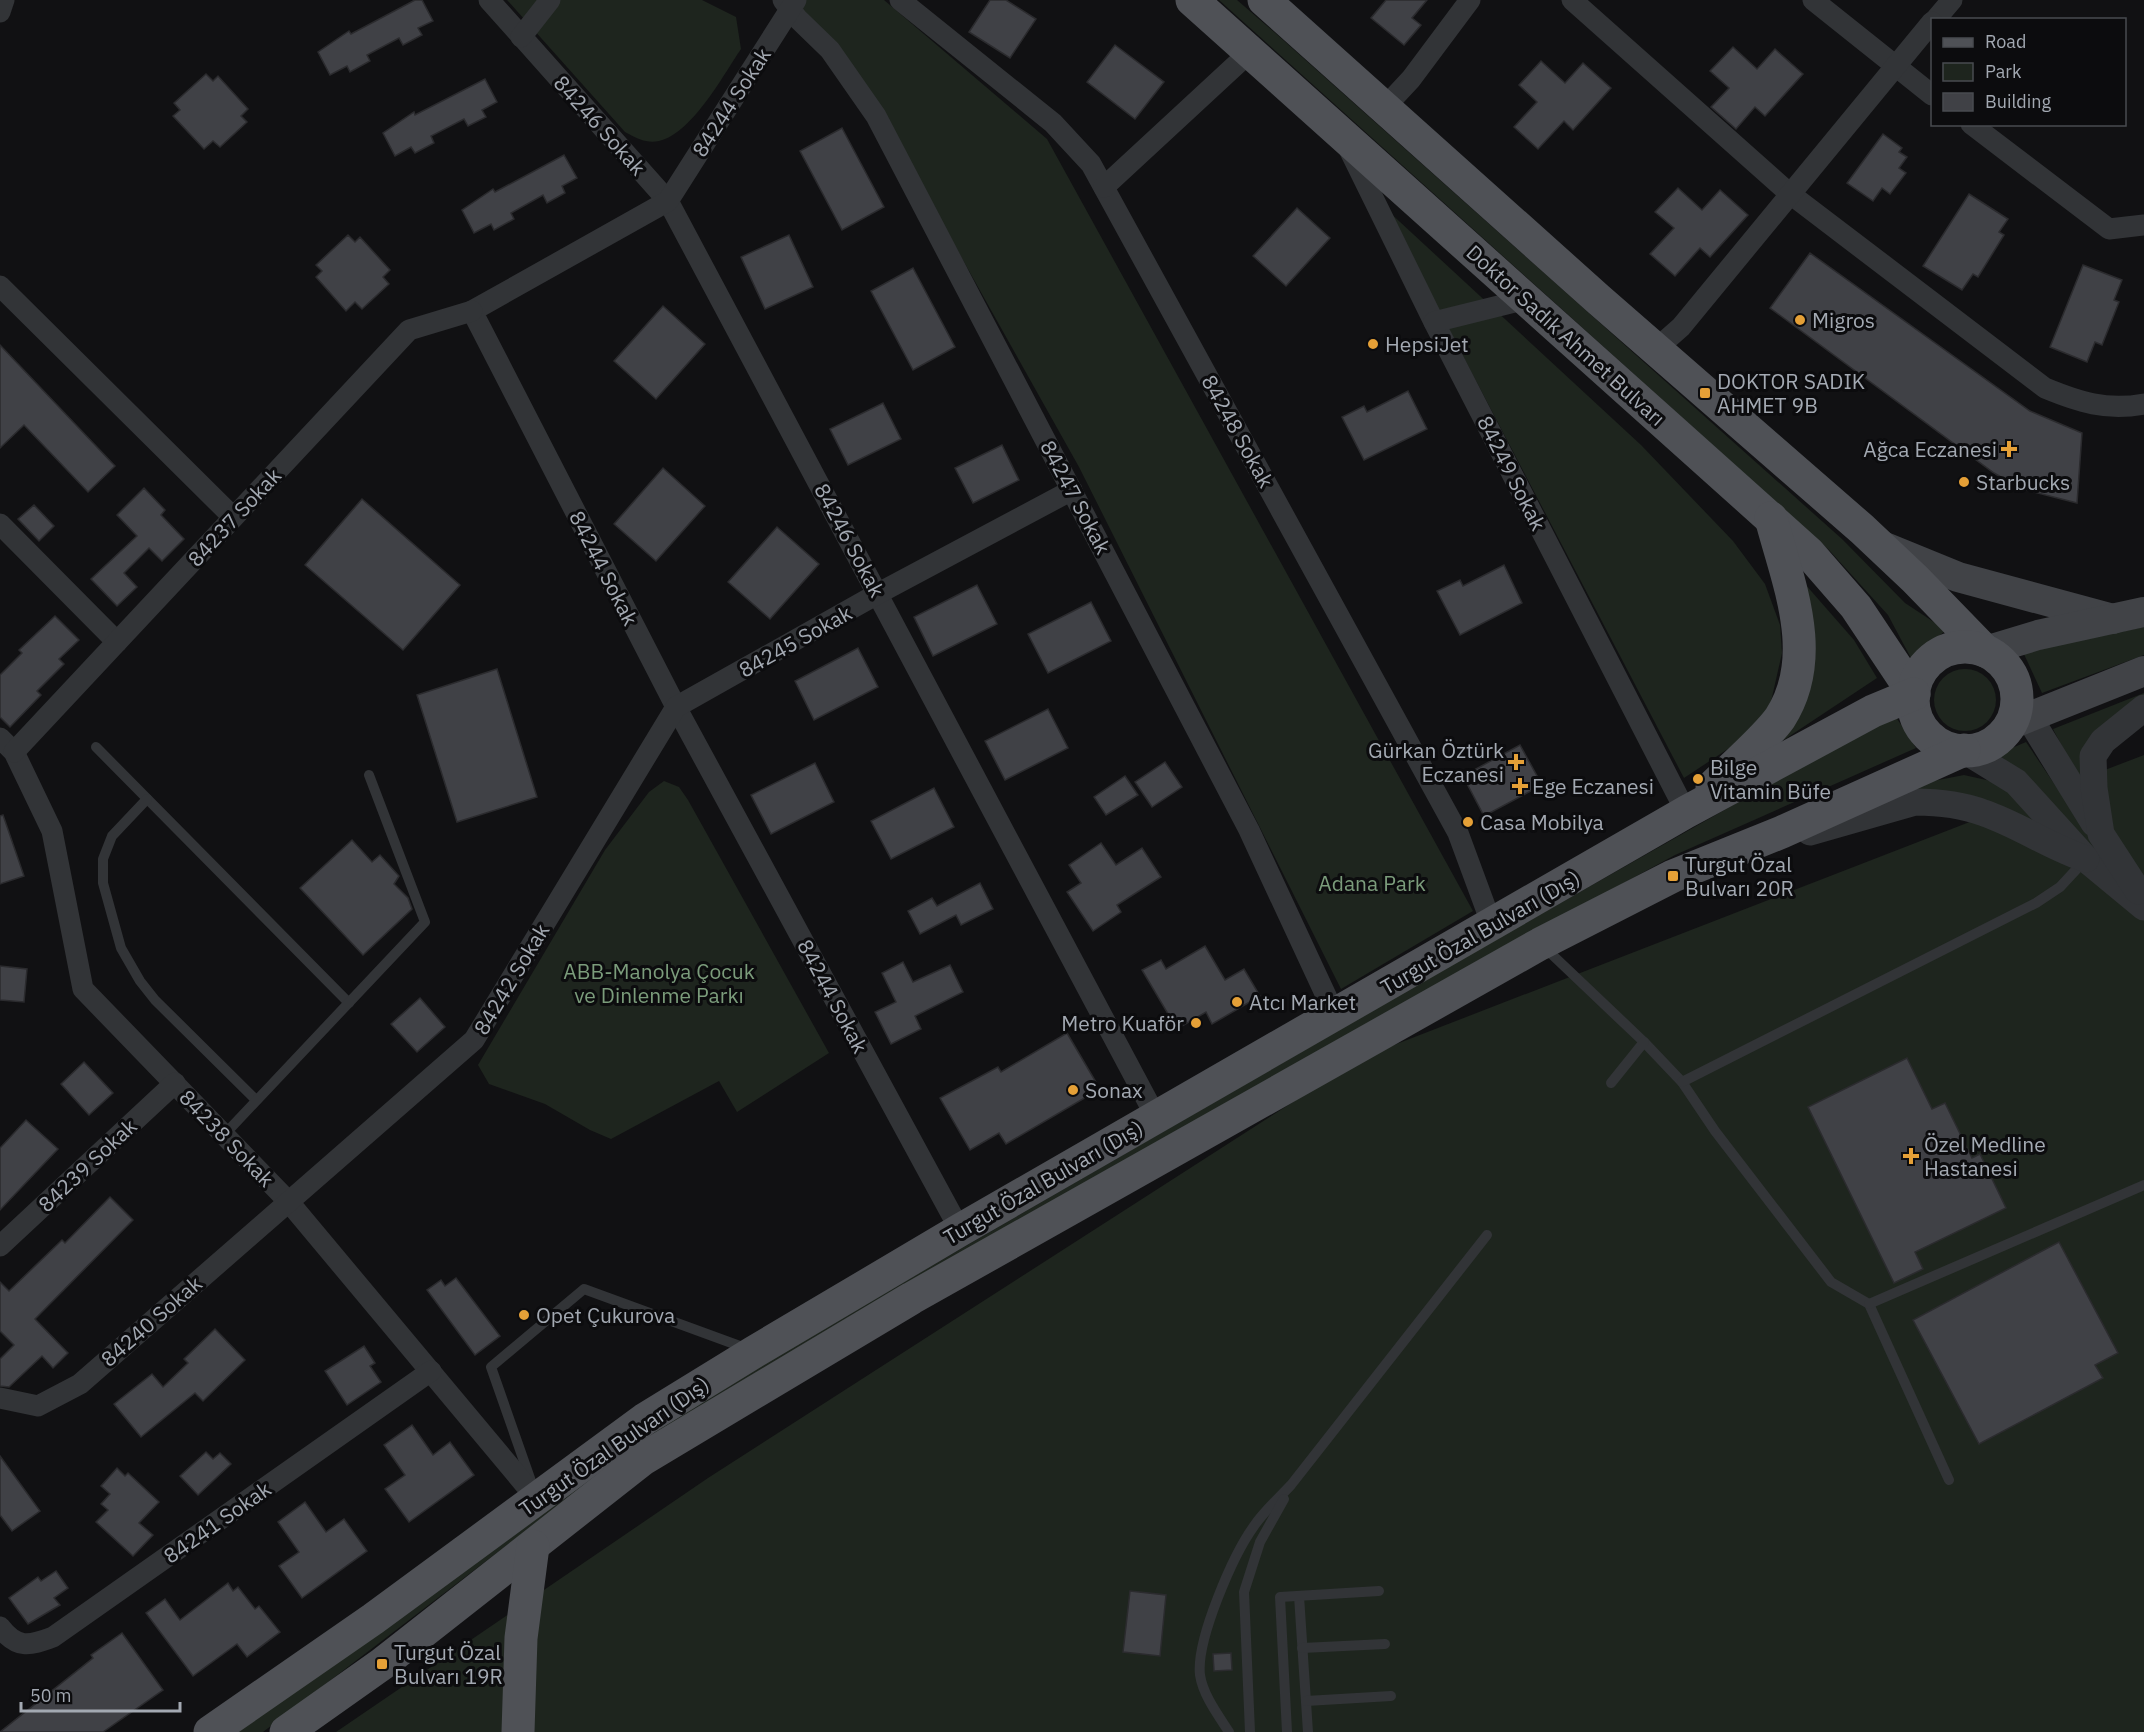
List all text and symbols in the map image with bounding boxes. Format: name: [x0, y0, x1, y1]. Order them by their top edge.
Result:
legend: [1931, 18, 2126, 126]
text: Road: [1985, 30, 2026, 53]
street label: 84244 Sokak: [685, 42, 777, 162]
text: Park: [1985, 60, 2022, 83]
street label: 84246 Sokak: [548, 69, 652, 181]
text: Building: [1985, 90, 2052, 113]
street label: Doktor Sadık Ahmet Bulvarı: [1461, 238, 1671, 432]
place label: Migros: [1812, 306, 1875, 334]
marker: Migros: [1793, 313, 1807, 327]
place label: HepsiJet: [1385, 330, 1469, 358]
marker: HepsiJet: [1366, 337, 1380, 351]
place label: DOKTOR SADIK AHMET 9B: [1717, 367, 1865, 419]
street label: 84248 Sokak: [1195, 369, 1281, 493]
marker: DOKTOR SADIK AHMET 9B: [1698, 386, 1712, 400]
street label: 84249 Sokak: [1471, 411, 1553, 535]
street label: 84247 Sokak: [1034, 435, 1118, 559]
place label: Ağca Eczanesi: [1863, 435, 1997, 463]
marker: Ağca Eczanesi: [2002, 442, 2016, 456]
street label: 84237 Sokak: [181, 462, 287, 572]
place label: Starbucks: [1976, 468, 2070, 496]
marker: Starbucks: [1957, 475, 1971, 489]
street label: 84246 Sokak: [808, 478, 892, 602]
street label: 84244 Sokak: [563, 506, 645, 630]
street label: 84245 Sokak: [733, 598, 857, 684]
place label: Gürkan Öztürk Eczanesi: [1368, 736, 1504, 788]
place label: Bilge Vitamin Büfe: [1710, 753, 1831, 805]
marker: Gürkan Öztürk Eczanesi: [1509, 755, 1523, 769]
place label: Ege Eczanesi: [1532, 772, 1654, 800]
marker: Bilge Vitamin Büfe: [1691, 772, 1705, 786]
marker: Ege Eczanesi: [1513, 779, 1527, 793]
place label: Casa Mobilya: [1480, 808, 1604, 836]
marker: Casa Mobilya: [1461, 815, 1475, 829]
place label: Turgut Özal Bulvarı 20R: [1685, 850, 1794, 902]
street label: Turgut Özal Bulvarı (Dış): [1375, 863, 1585, 1001]
park label: Adana Park: [1318, 869, 1426, 897]
marker: Turgut Özal Bulvarı 20R: [1666, 869, 1680, 883]
street label: 84242 Sokak: [467, 918, 555, 1040]
street label: 84244 Sokak: [791, 934, 875, 1058]
park label: ABB-Manolya Çocuk ve Dinlenme Parkı: [563, 957, 755, 1009]
place label: Atcı Market: [1249, 988, 1356, 1016]
marker: Atcı Market: [1230, 995, 1244, 1009]
place label: Metro Kuaför: [1061, 1009, 1184, 1037]
marker: Metro Kuaför: [1189, 1016, 1203, 1030]
place label: Sonax: [1085, 1076, 1143, 1104]
street label: 84238 Sokak: [173, 1083, 281, 1193]
marker: Sonax: [1066, 1083, 1080, 1097]
street label: 84239 Sokak: [32, 1112, 142, 1218]
street label: Turgut Özal Bulvarı (Dış): [938, 1113, 1148, 1251]
place label: Özel Medline Hastanesi: [1924, 1130, 2046, 1182]
marker: Özel Medline Hastanesi: [1902, 1147, 1920, 1165]
street label: 84240 Sokak: [95, 1269, 207, 1373]
place label: Opet Çukurova: [536, 1301, 675, 1329]
marker: Opet Çukurova: [517, 1308, 531, 1322]
street label: Turgut Özal Bulvarı (Dış): [513, 1370, 715, 1522]
street label: 84241 Sokak: [158, 1475, 276, 1569]
place label: Turgut Özal Bulvarı 19R: [394, 1638, 503, 1690]
marker: Turgut Özal Bulvarı 19R: [375, 1657, 389, 1671]
scale bar: [21, 1675, 180, 1713]
text: 50 m: [30, 1684, 72, 1707]

